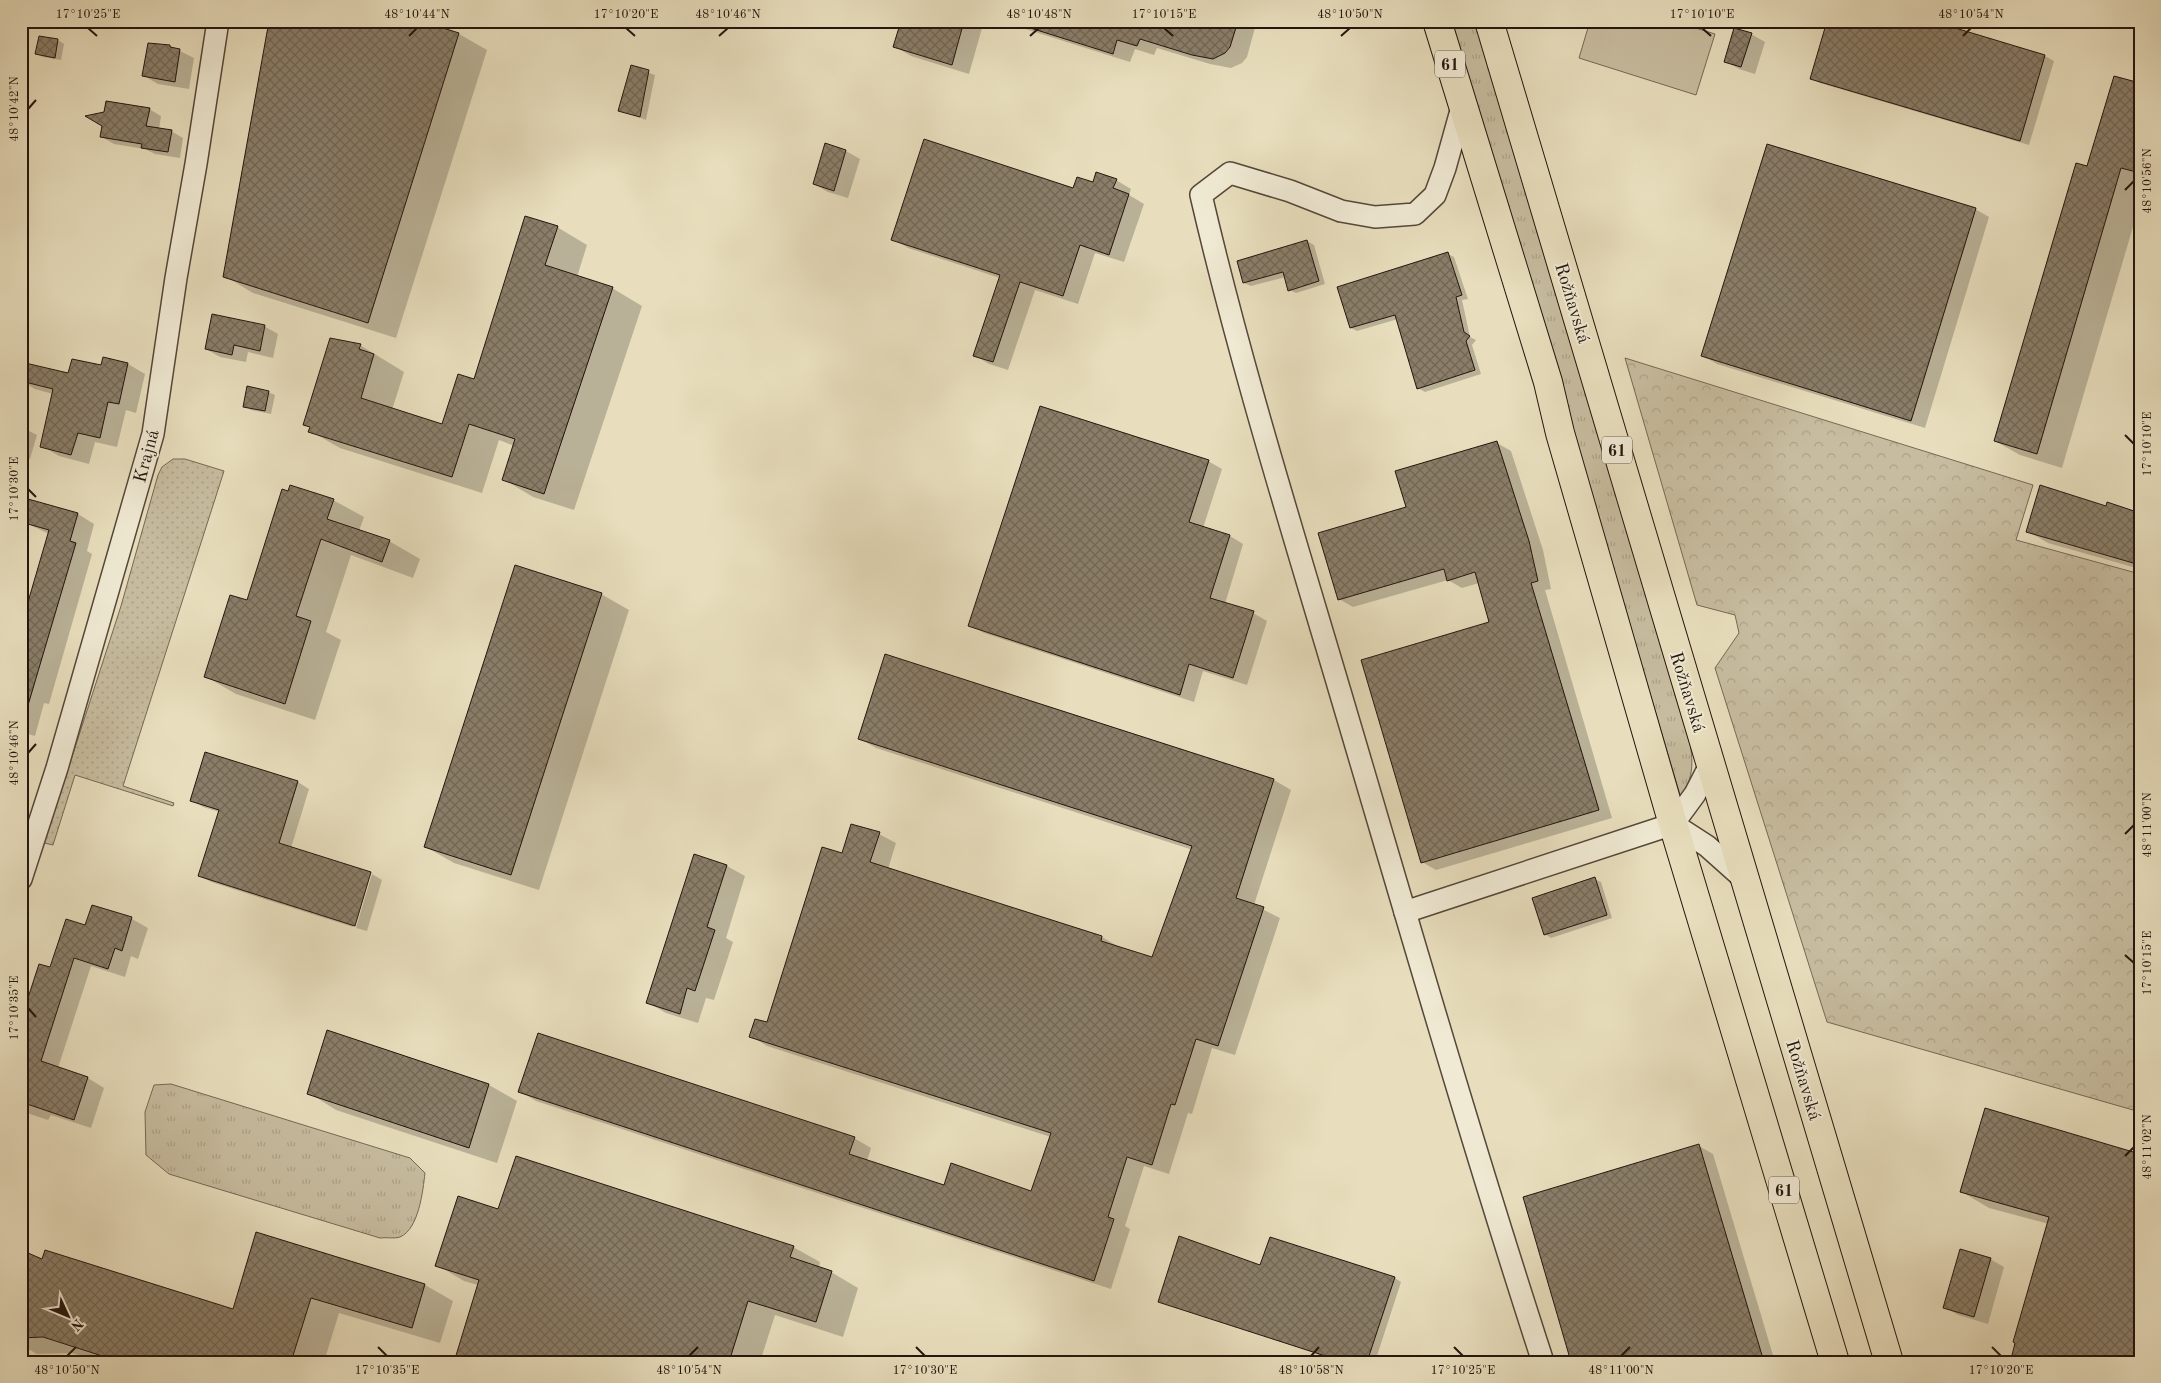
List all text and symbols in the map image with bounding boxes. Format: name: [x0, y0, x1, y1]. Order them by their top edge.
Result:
text: 17°10'25"E: [56, 8, 120, 21]
text: 17°10'15"E: [1132, 8, 1196, 21]
text: 48°10'50"N: [1317, 8, 1383, 21]
text: 48°10'54"N: [1938, 8, 2004, 21]
text: 48°10'44"N: [384, 9, 450, 21]
text: 17°10'20"E: [594, 9, 658, 21]
text: 48°10'46"N: [695, 9, 761, 21]
text: 48°10'48"N: [1006, 9, 1072, 21]
text: 17°10'10"E: [1670, 9, 1734, 21]
road number: 61: [1435, 51, 1465, 78]
text: 48°10'42"N: [9, 76, 21, 142]
text: 48°10'56"N: [2141, 148, 2154, 214]
street label: Rožňavská: [1551, 261, 1593, 346]
text: 17°10'10"E: [2142, 412, 2154, 476]
street label: Krajná: [131, 428, 163, 485]
road number: 61: [1602, 436, 1632, 464]
text: 17°10'30"E: [9, 457, 21, 521]
street label: Rožňavská: [1666, 650, 1708, 735]
text: 48°10'46"N: [9, 720, 21, 786]
text: 48°11'00"N: [2142, 792, 2154, 858]
text: 17°10'15"E: [2141, 931, 2154, 995]
text: 17°10'35"E: [8, 976, 21, 1040]
street label: Rožňavská: [1782, 1038, 1824, 1123]
text: 48°11'02"N: [2142, 1114, 2154, 1180]
road number: 61: [1769, 1176, 1799, 1204]
north arrow: [42, 1290, 92, 1340]
text: N: [68, 1316, 85, 1333]
text: 48°10'50"N: [34, 1364, 100, 1377]
text: 17°10'35"E: [355, 1364, 419, 1377]
text: 48°10'54"N: [656, 1364, 722, 1377]
text: 48°10'58"N: [1278, 1364, 1344, 1377]
text: 17°10'25"E: [1431, 1364, 1495, 1377]
text: 17°10'30"E: [893, 1365, 957, 1377]
text: 48°11'00"N: [1588, 1365, 1654, 1377]
text: 17°10'20"E: [1969, 1365, 2033, 1377]

